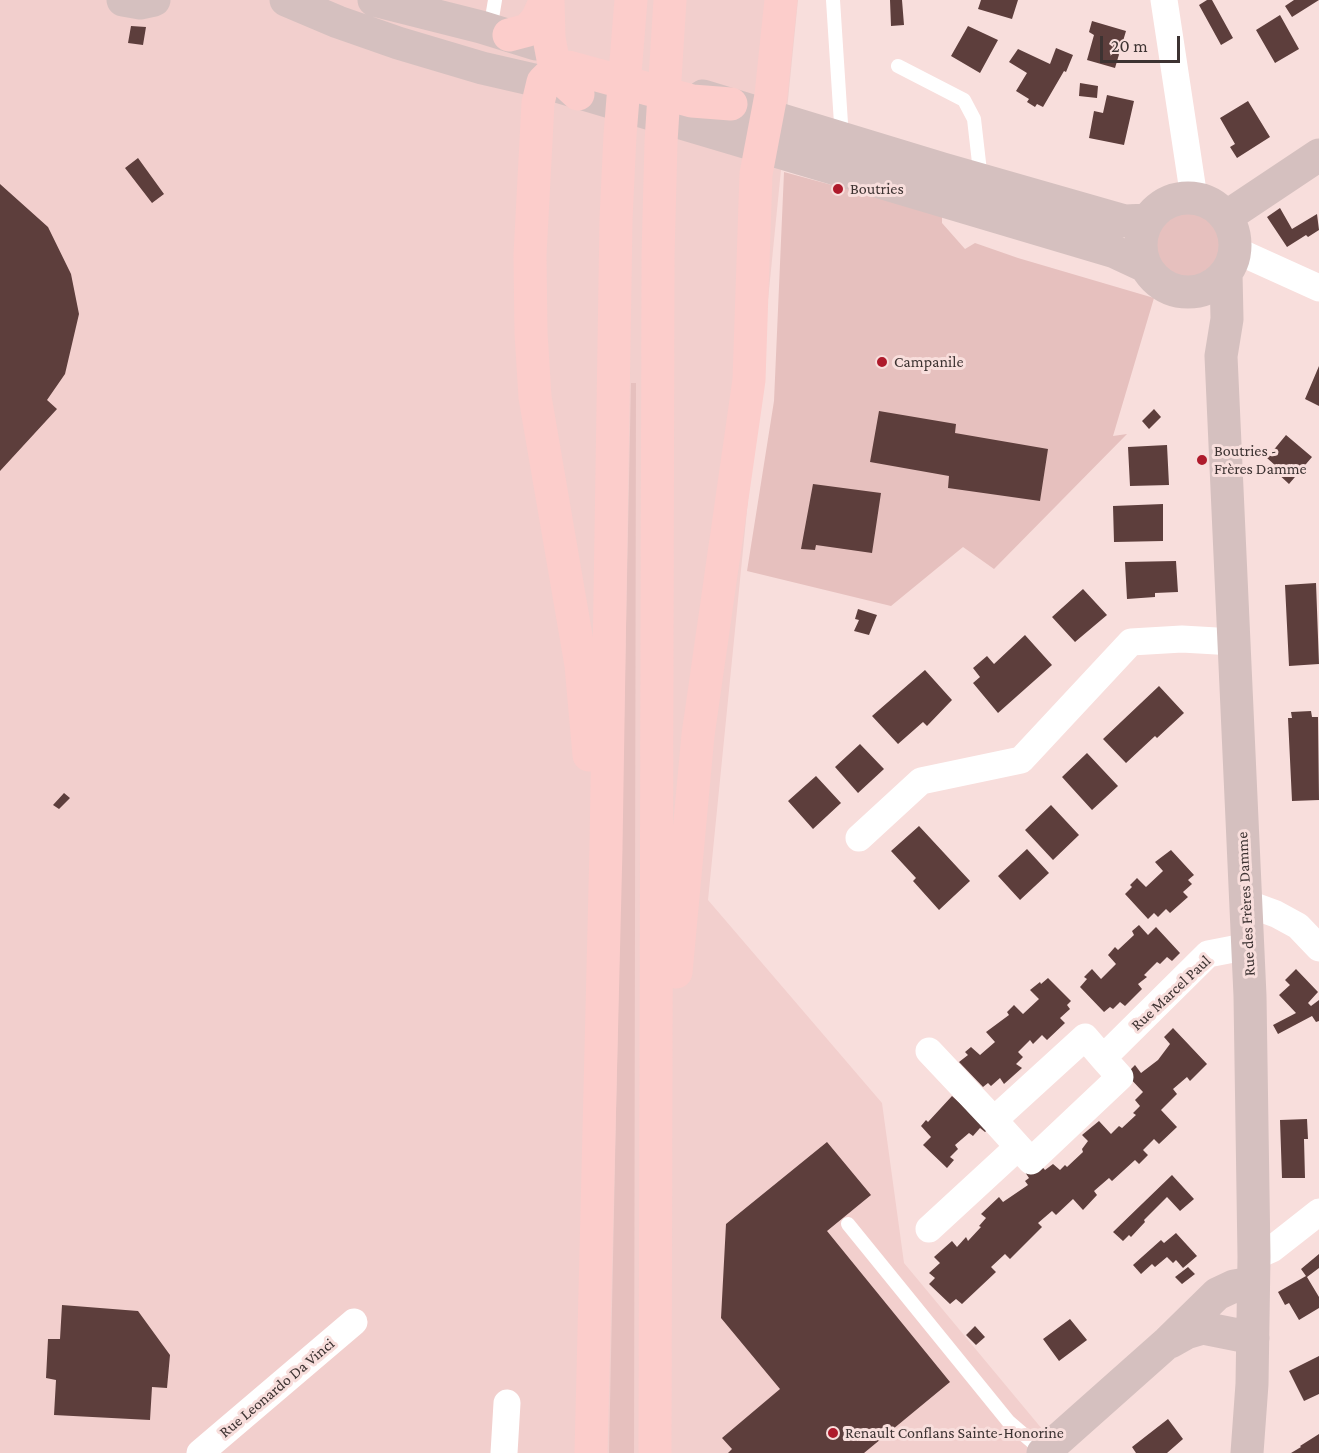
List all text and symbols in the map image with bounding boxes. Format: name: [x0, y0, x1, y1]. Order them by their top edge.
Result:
scale bar: [1103, 24, 1182, 62]
text: 20 m: [1111, 36, 1148, 56]
place label: Boutries: [850, 179, 904, 199]
marker: Boutries: [831, 182, 845, 196]
place label: Campanile: [894, 352, 963, 372]
marker: Campanile: [875, 355, 889, 369]
place label: Boutries - Frères Damme: [1214, 441, 1307, 479]
marker: Boutries - Frères Damme: [1195, 453, 1209, 467]
street label: Rue des Frères Damme: [1233, 831, 1259, 977]
street label: Rue Marcel Paul: [1127, 951, 1215, 1035]
street label: Rue Leonardo Da Vinci: [216, 1334, 338, 1442]
place label: Renault Conflans Sainte-Honorine: [845, 1423, 1064, 1443]
marker: Renault Conflans Sainte-Honorine: [826, 1426, 840, 1440]

